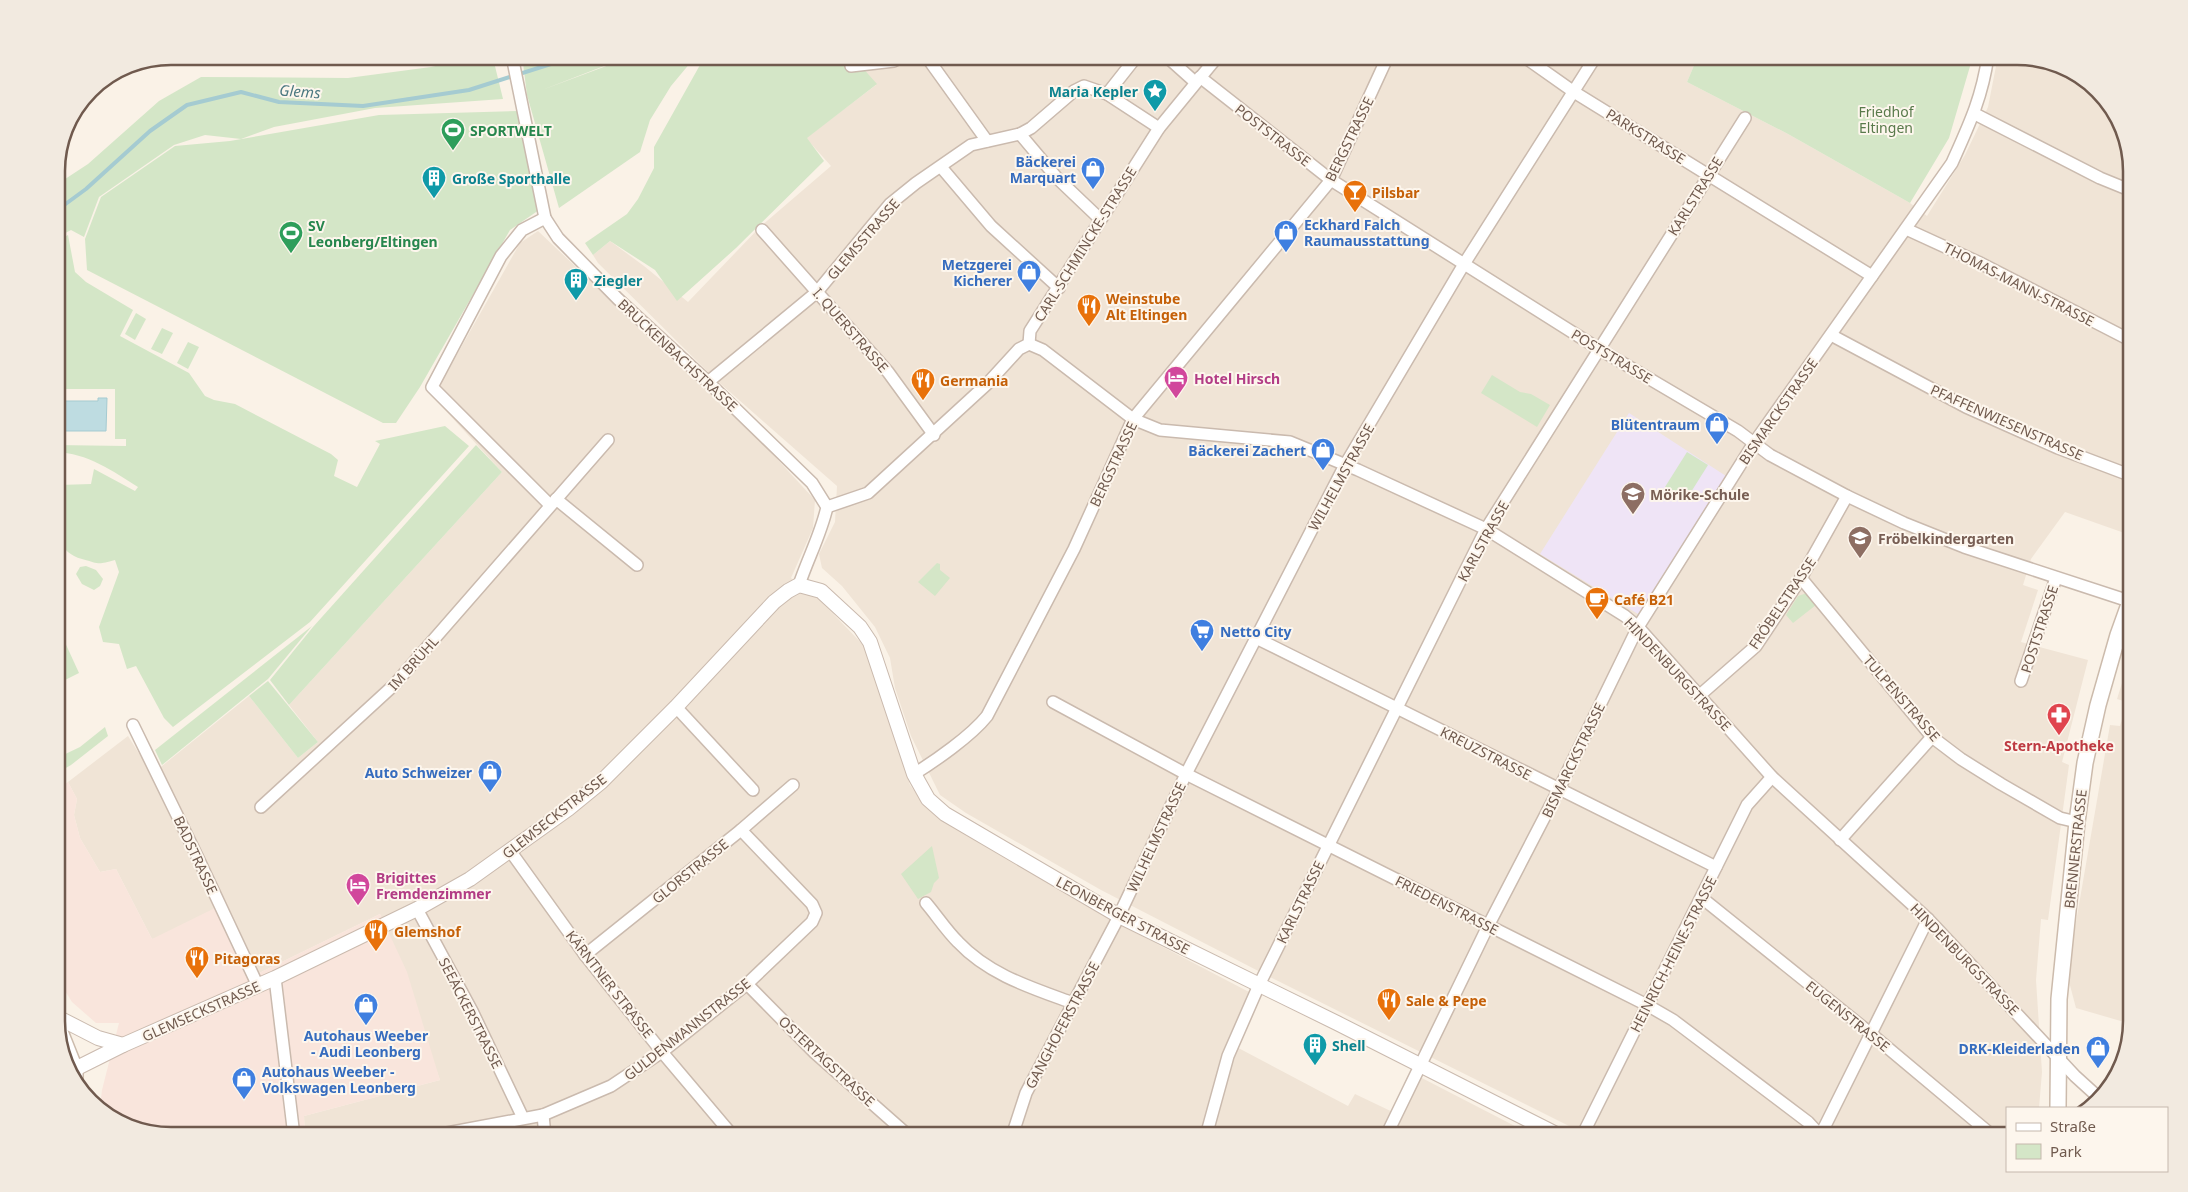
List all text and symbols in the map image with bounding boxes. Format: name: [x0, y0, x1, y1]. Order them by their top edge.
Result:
place icon: Maria Kepler: [1142, 78, 1168, 112]
water label: Glems: [279, 80, 322, 102]
place label: Maria Kepler: [1049, 82, 1139, 101]
street label: BERGSTRASSE: [1320, 93, 1378, 185]
street label: POSTSTRASSE: [1231, 99, 1315, 171]
park label: Friedhof Eltingen: [1858, 102, 1915, 137]
street label: PARKSTRASSE: [1603, 104, 1689, 168]
sports icon: SPORTWELT: [440, 117, 466, 151]
place label: SPORTWELT: [470, 121, 552, 140]
place label: Bäckerei Marquart: [1010, 152, 1076, 187]
street label: KARLSTRASSE: [1663, 153, 1727, 239]
shop icon: Bäckerei Marquart: [1080, 156, 1106, 190]
street label: CARL-SCHMINCKE-STRASSE: [1029, 163, 1141, 325]
building icon: Große Sporthalle: [421, 165, 447, 199]
place label: Große Sporthalle: [452, 169, 571, 188]
bar icon: Pilsbar: [1342, 179, 1368, 213]
place label: Pilsbar: [1372, 183, 1420, 202]
street label: GLEMSSTRASSE: [822, 194, 904, 284]
place label: Eckhard Falch Raumausstattung: [1304, 215, 1430, 250]
place label: SV Leonberg/Eltingen: [308, 216, 438, 251]
shop icon: Eckhard Falch Raumausstattung: [1273, 219, 1299, 253]
sports icon: SV Leonberg/Eltingen: [278, 220, 304, 254]
street label: THOMAS-MANN-STRASSE: [1940, 238, 2098, 330]
place label: Metzgerei Kicherer: [942, 255, 1013, 290]
shop icon: Metzgerei Kicherer: [1016, 259, 1042, 293]
building icon: Ziegler: [563, 267, 589, 301]
place label: Ziegler: [594, 271, 643, 290]
street label: I. QUERSTRASSE: [809, 284, 893, 376]
place label: Weinstube Alt Eltingen: [1106, 289, 1187, 324]
restaurant icon: Weinstube Alt Eltingen: [1076, 293, 1102, 327]
street label: BRUCKENBACHSTRASSE: [614, 294, 742, 416]
street label: POSTSTRASSE: [1568, 324, 1656, 388]
street label: BISMARCKSTRASSE: [1734, 354, 1822, 468]
hotel icon: Hotel Hirsch: [1163, 365, 1189, 399]
restaurant icon: Germania: [910, 367, 936, 401]
place label: Hotel Hirsch: [1194, 369, 1280, 388]
place label: Germania: [940, 371, 1008, 390]
street label: PFAFFENWIESENSTRASSE: [1928, 380, 2086, 464]
shop icon: Blütentraum: [1704, 411, 1730, 445]
place label: Blütentraum: [1611, 415, 1700, 434]
street label: BERGSTRASSE: [1085, 418, 1141, 510]
street label: WILHELMSTRASSE: [1304, 420, 1378, 534]
shop icon: Bäckerei Zachert: [1310, 437, 1336, 471]
place label: Bäckerei Zachert: [1188, 441, 1306, 460]
school or university icon: Mörike-Schule: [1620, 481, 1646, 515]
place label: Mörike-Schule: [1650, 485, 1750, 504]
street label: KARLSTRASSE: [1453, 497, 1513, 585]
school or university icon: Fröbelkindergarten: [1847, 525, 1873, 559]
place label: Fröbelkindergarten: [1878, 529, 2014, 548]
street label: FRÖBELSTRASSE: [1744, 553, 1820, 653]
street label: POSTSTRASSE: [2016, 583, 2062, 675]
cafe icon: Café B21: [1584, 586, 1610, 620]
place label: Café B21: [1614, 590, 1674, 609]
street label: HINDENBURGSTRASSE: [1620, 613, 1736, 735]
supermarket icon: Netto City: [1189, 618, 1215, 652]
place label: Netto City: [1220, 622, 1292, 641]
street label: IM BRÜHL: [384, 632, 442, 694]
street label: TULPENSTRASSE: [1859, 651, 1945, 745]
street label: BISMARCKSTRASSE: [1537, 699, 1609, 821]
pharmacy icon: Stern-Apotheke: [2046, 702, 2072, 736]
street label: KREUZSTRASSE: [1437, 722, 1535, 784]
place label: Stern-Apotheke: [2004, 736, 2114, 755]
shop icon: Auto Schweizer: [477, 759, 503, 793]
place label: Auto Schweizer: [365, 763, 473, 782]
street label: GLEMSECKSTRASSE: [498, 769, 610, 863]
street label: WILHELMSTRASSE: [1122, 779, 1190, 895]
street label: BRENNERSTRASSE: [2059, 789, 2091, 909]
street label: BADSTRASSE: [170, 813, 222, 897]
street label: GLORSTRASSE: [648, 834, 732, 908]
street label: KARLSTRASSE: [1272, 857, 1328, 947]
place label: Brigittes Fremdenzimmer: [376, 868, 492, 903]
street label: FRIEDENSTRASSE: [1392, 871, 1502, 939]
hotel icon: Brigittes Fremdenzimmer: [345, 872, 371, 906]
street label: LEONBERGER STRASSE: [1053, 872, 1193, 958]
street label: HEINRICH-HEINE-STRASSE: [1625, 873, 1721, 1035]
street label: HINDENBURGSTRASSE: [1906, 899, 2024, 1019]
restaurant icon: Glemshof: [363, 918, 389, 952]
place label: Glemshof: [394, 922, 462, 941]
street label: KÄRNTNER STRASSE: [562, 926, 658, 1042]
restaurant icon: Pitagoras: [184, 945, 210, 979]
place label: Pitagoras: [214, 949, 280, 968]
street label: SEEÄCKERSTRASSE: [435, 954, 507, 1072]
street label: GANGHOFERSTRASSE: [1020, 958, 1104, 1092]
street label: GULDENMANNSTRASSE: [620, 974, 754, 1084]
street label: GLEMSECKSTRASSE: [139, 976, 263, 1046]
street label: EUGENSTRASSE: [1802, 976, 1894, 1056]
restaurant icon: Sale & Pepe: [1376, 987, 1402, 1021]
place label: Sale & Pepe: [1406, 991, 1487, 1010]
shop icon: Autohaus Weeber - Audi Leonberg: [353, 992, 379, 1026]
street label: OSTERTAGSTRASSE: [775, 1011, 879, 1111]
place label: Autohaus Weeber - Audi Leonberg: [304, 1026, 429, 1061]
building icon: Shell: [1302, 1032, 1328, 1066]
shop icon: DRK-Kleiderladen: [2085, 1035, 2111, 1069]
place label: Shell: [1332, 1036, 1366, 1055]
place label: DRK-Kleiderladen: [1958, 1039, 2080, 1058]
place label: Autohaus Weeber - Volkswagen Leonberg: [262, 1062, 416, 1097]
shop icon: Autohaus Weeber - Volkswagen Leonberg: [231, 1066, 257, 1100]
legend: [2006, 1107, 2168, 1172]
text: Straße: [2050, 1116, 2096, 1136]
text: Park: [2050, 1141, 2082, 1161]

